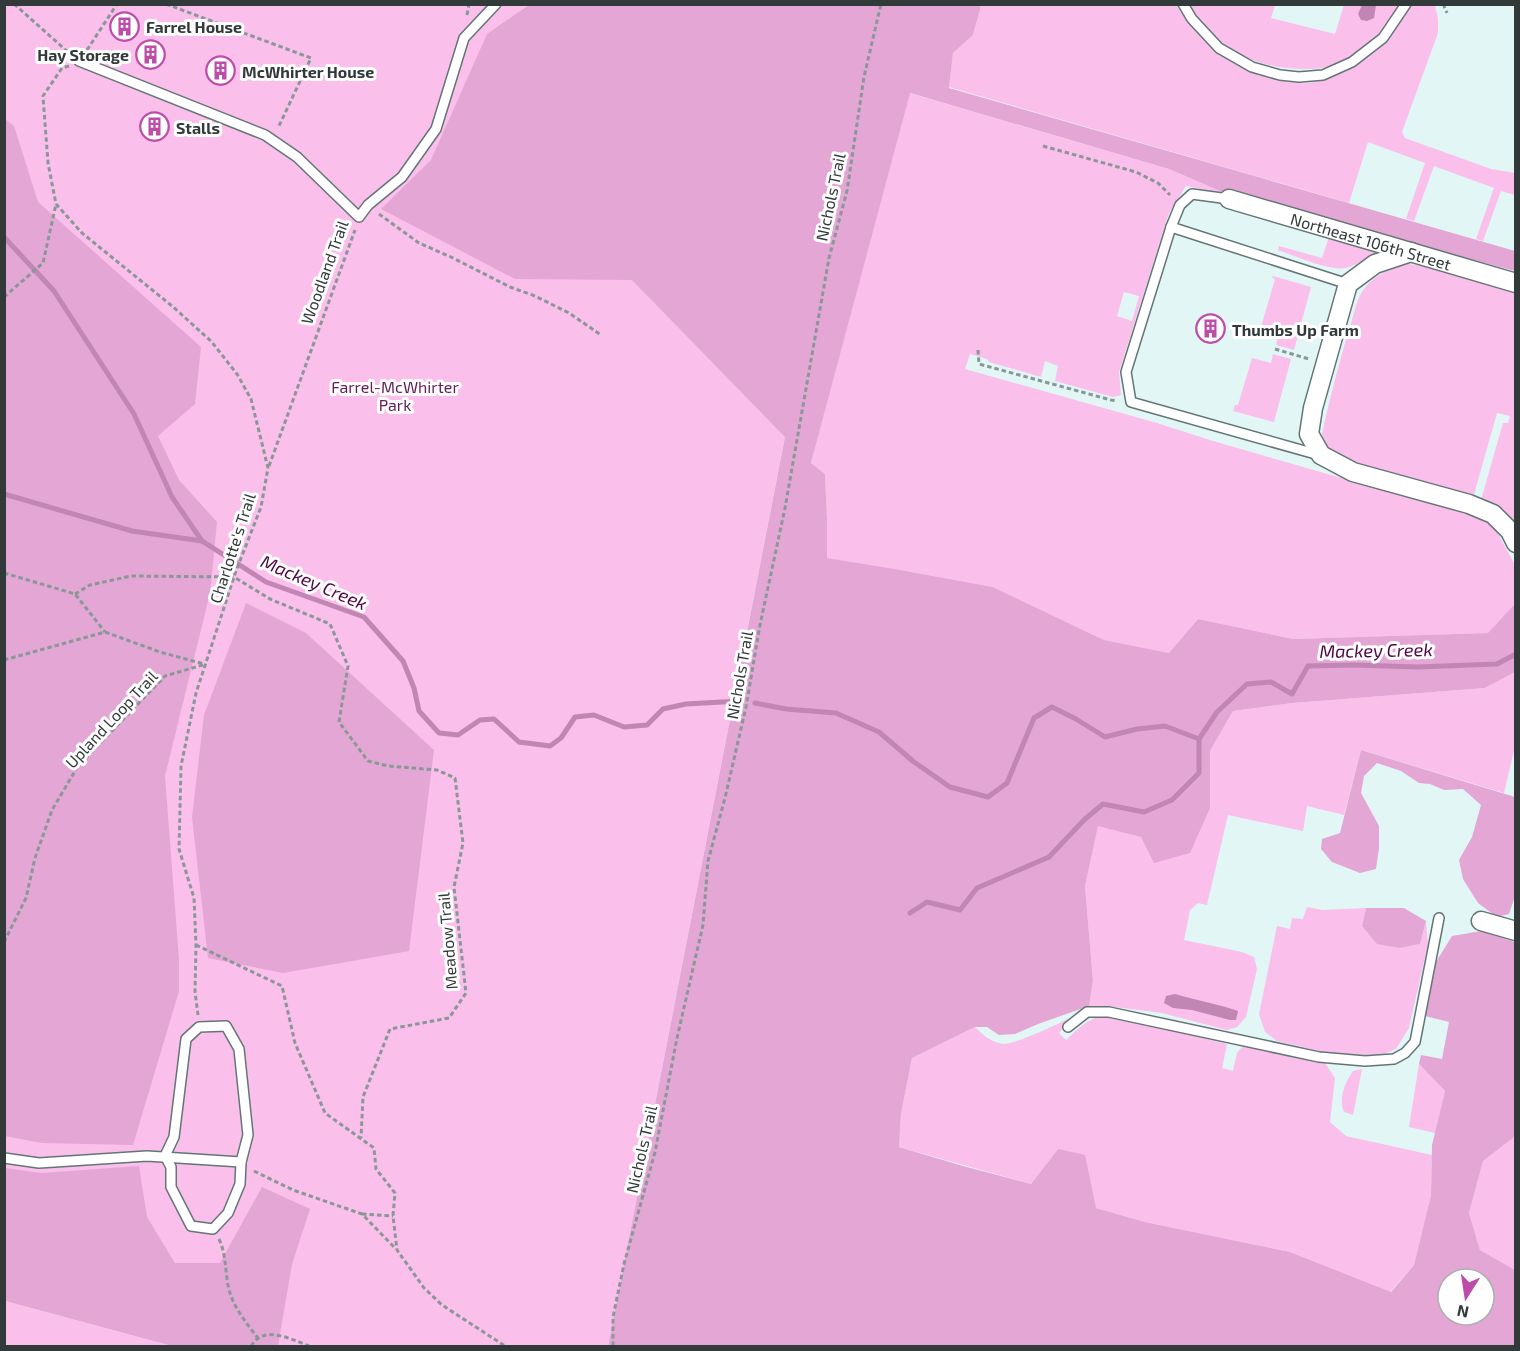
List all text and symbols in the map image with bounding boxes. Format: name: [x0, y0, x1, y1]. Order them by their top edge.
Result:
building icon: Farrel House: [109, 10, 141, 42]
place label: Farrel House: [146, 17, 242, 36]
building icon: Hay Storage: [134, 38, 166, 70]
place label: Hay Storage: [37, 45, 129, 65]
building icon: McWhirter House: [205, 55, 237, 87]
place label: McWhirter House: [242, 62, 374, 81]
building icon: Stalls: [139, 111, 171, 143]
place label: Stalls: [176, 118, 220, 137]
street label: Nichols Trail: [811, 151, 849, 243]
street label: Northeast 106th Street: [1289, 208, 1453, 273]
street label: Woodland Trail: [296, 217, 352, 327]
building icon: Thumbs Up Farm: [1195, 313, 1227, 345]
place label: Thumbs Up Farm: [1232, 320, 1359, 339]
park label: Farrel-McWhirter Park: [331, 377, 459, 414]
street label: Charlotte's Trail: [205, 490, 259, 605]
water label: Mackey Creek: [258, 550, 370, 614]
street label: Nichols Trail: [722, 629, 756, 721]
water label: Mackey Creek: [1319, 638, 1433, 662]
street label: Upland Loop Trail: [61, 666, 161, 772]
street label: Meadow Trail: [433, 891, 461, 990]
street label: Nichols Trail: [622, 1103, 660, 1195]
north arrow: [1436, 1267, 1496, 1327]
text: N: [1455, 1302, 1470, 1323]

